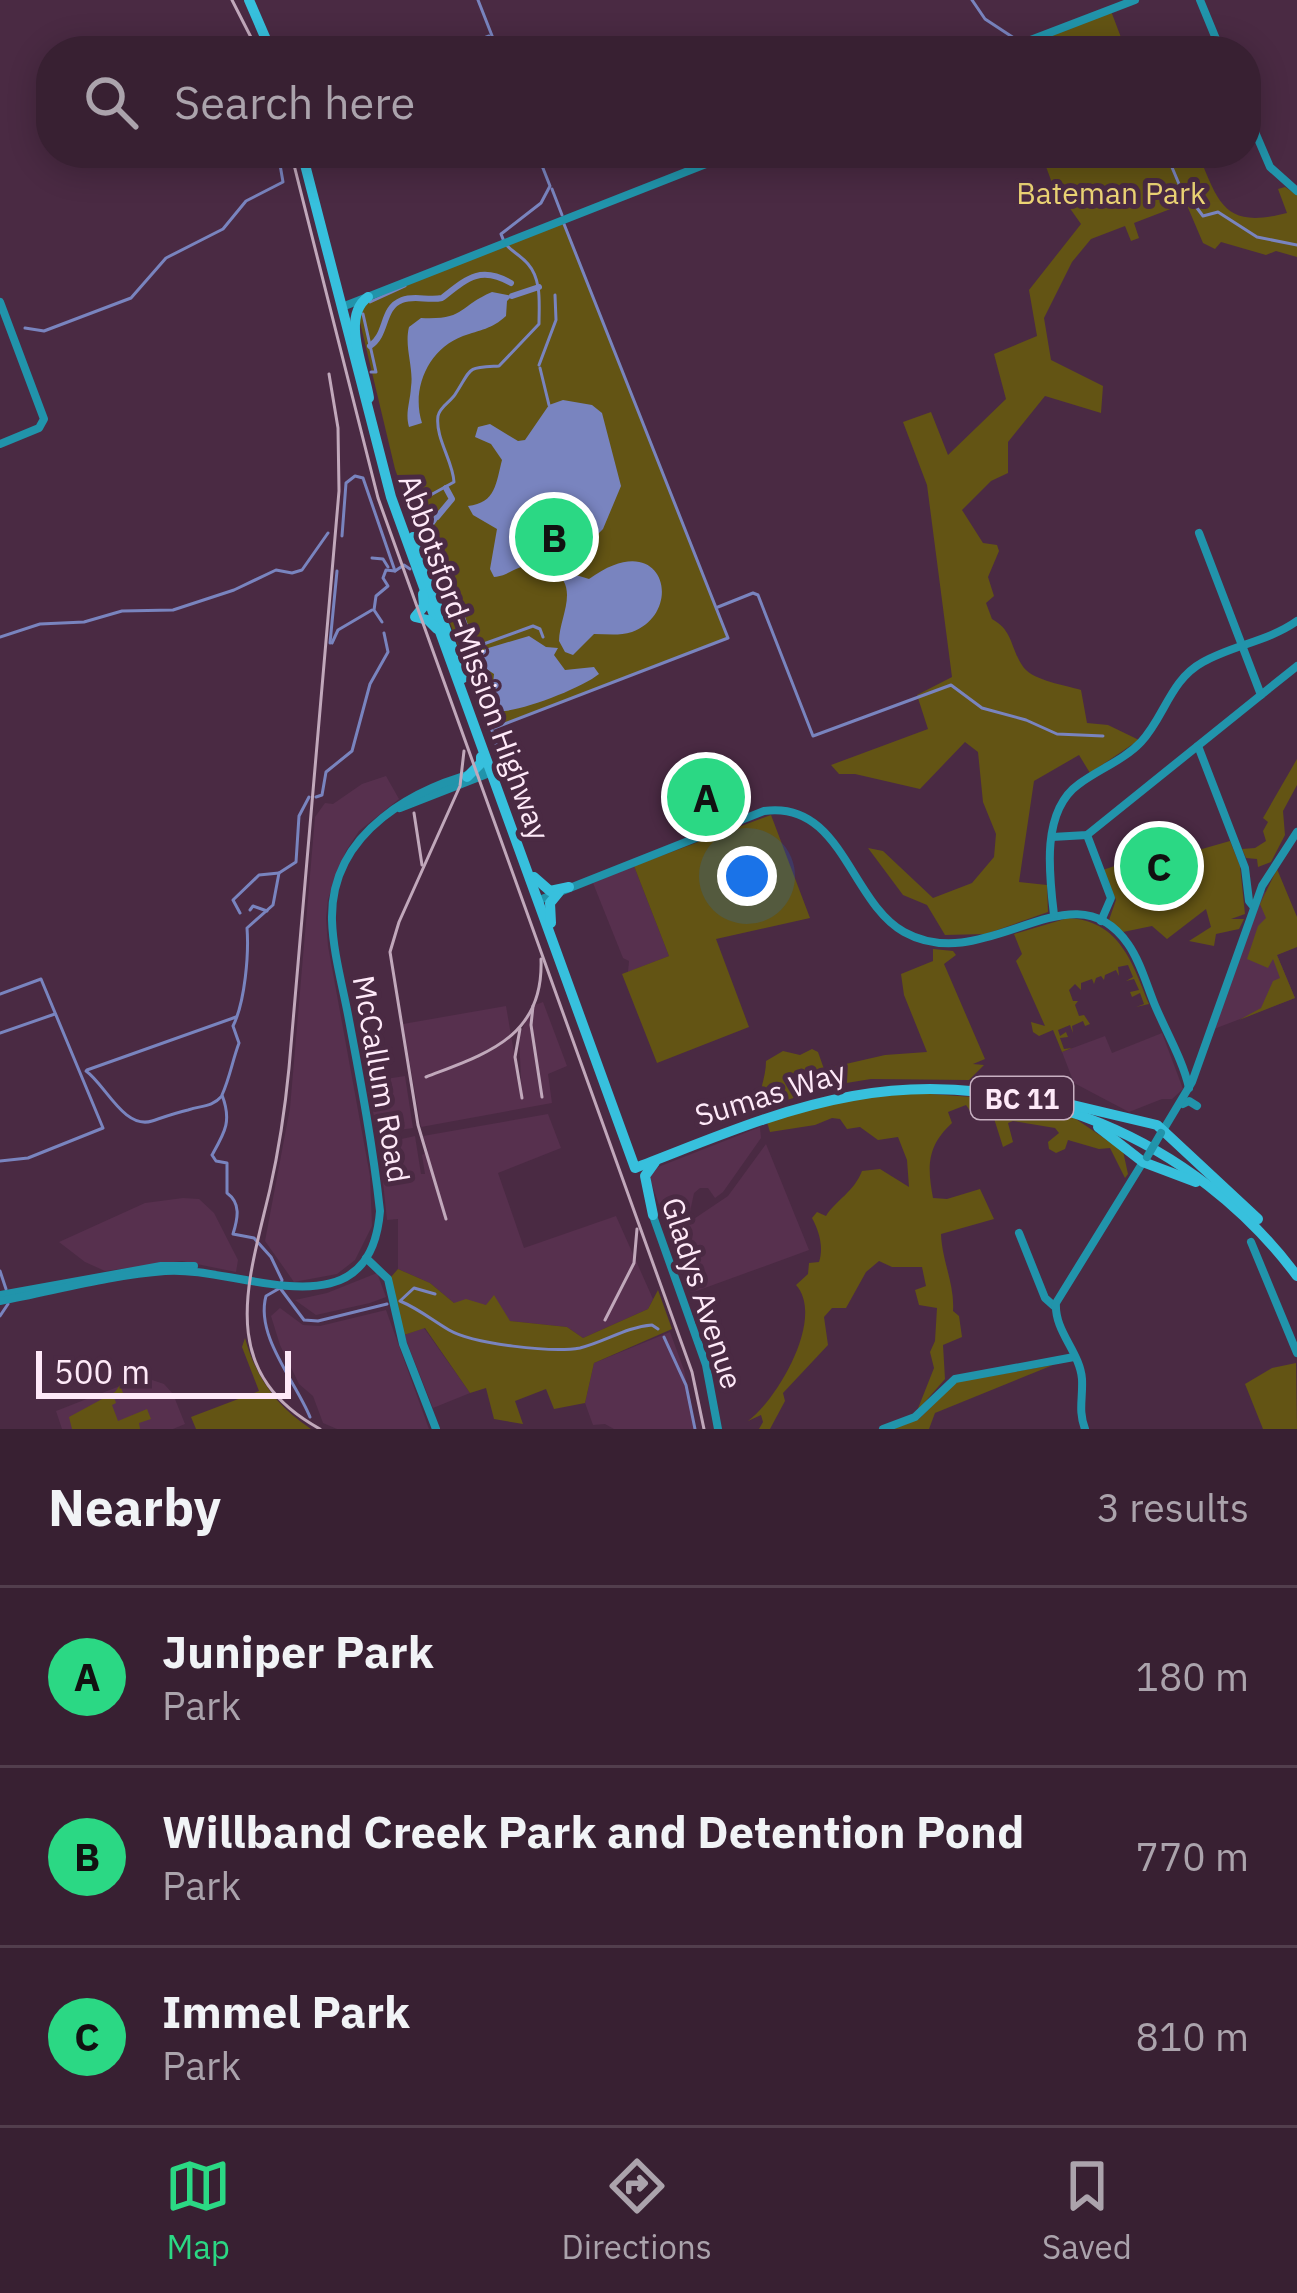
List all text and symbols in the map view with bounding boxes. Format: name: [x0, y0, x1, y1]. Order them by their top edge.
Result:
search box: [36, 36, 1261, 168]
icon: search: [78, 69, 144, 135]
text: Search here: [174, 73, 415, 131]
park label: Bateman Park: [1016, 173, 1206, 212]
street label: Abbotsford-Mission Highway: [391, 469, 559, 845]
pin: B: [515, 492, 593, 582]
pin: A: [667, 752, 745, 842]
pin: C: [1120, 821, 1198, 911]
your location: [717, 846, 777, 906]
street label: McCallum Road: [345, 972, 419, 1186]
street label: Sumas Way: [690, 1052, 850, 1134]
road number: BC 11: [971, 1077, 1073, 1119]
street label: Gladys Avenue: [654, 1192, 752, 1394]
scale bar: [36, 1345, 291, 1398]
text: 500 m: [54, 1350, 150, 1393]
text: Nearby: [48, 1474, 221, 1540]
text: 3 results: [1097, 1482, 1249, 1533]
text: Juniper Park: [162, 1622, 434, 1680]
text: A: [74, 1651, 100, 1702]
text: 180 m: [1136, 1651, 1249, 1702]
text: Park: [162, 1680, 241, 1731]
text: Willband Creek Park and Detention Pond: [162, 1802, 1024, 1860]
text: B: [74, 1831, 100, 1882]
text: 770 m: [1136, 1831, 1249, 1882]
text: Park: [162, 1860, 241, 1911]
text: Immel Park: [162, 1982, 410, 2040]
text: C: [74, 2011, 100, 2062]
text: 810 m: [1136, 2011, 1249, 2062]
text: Park: [162, 2040, 241, 2091]
tab: Map: [165, 2153, 231, 2268]
tab: Directions: [562, 2153, 712, 2268]
tab: Saved: [1042, 2153, 1132, 2268]

